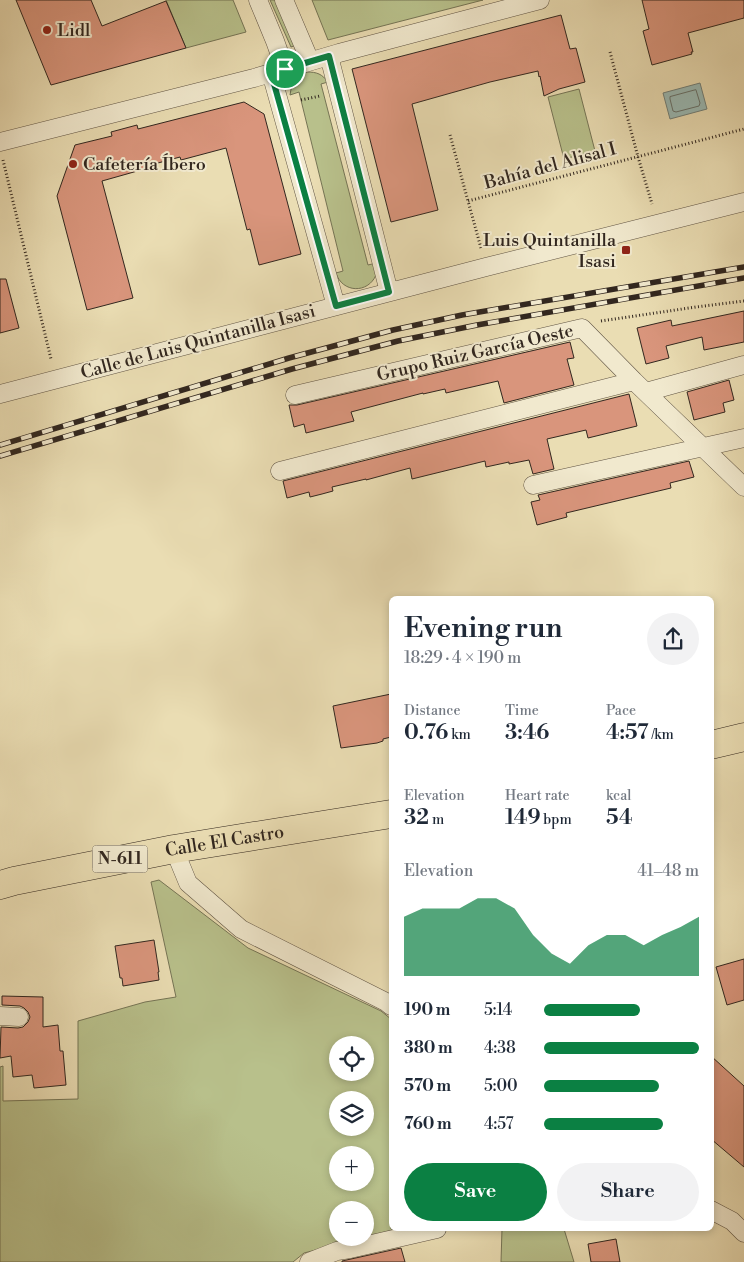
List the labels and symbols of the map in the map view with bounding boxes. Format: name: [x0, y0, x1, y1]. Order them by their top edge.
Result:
place label: Lidl: [57, 19, 91, 42]
marker: Lidl: [41, 24, 53, 36]
pin: [264, 48, 306, 90]
street label: Bahía del Alisal I: [480, 137, 619, 195]
place label: Cafetería Íbero: [83, 153, 206, 176]
marker: Cafetería Íbero: [67, 158, 79, 170]
place label: Luis Quintanilla Isasi: [483, 229, 617, 273]
marker: Luis Quintanilla Isasi: [620, 244, 632, 256]
street label: Calle de Luis Quintanilla Isasi: [78, 300, 318, 384]
street label: Grupo Ruiz García Oeste: [374, 319, 576, 387]
street label: Calle El Castro: [163, 820, 286, 862]
road number: N-611: [92, 846, 148, 872]

